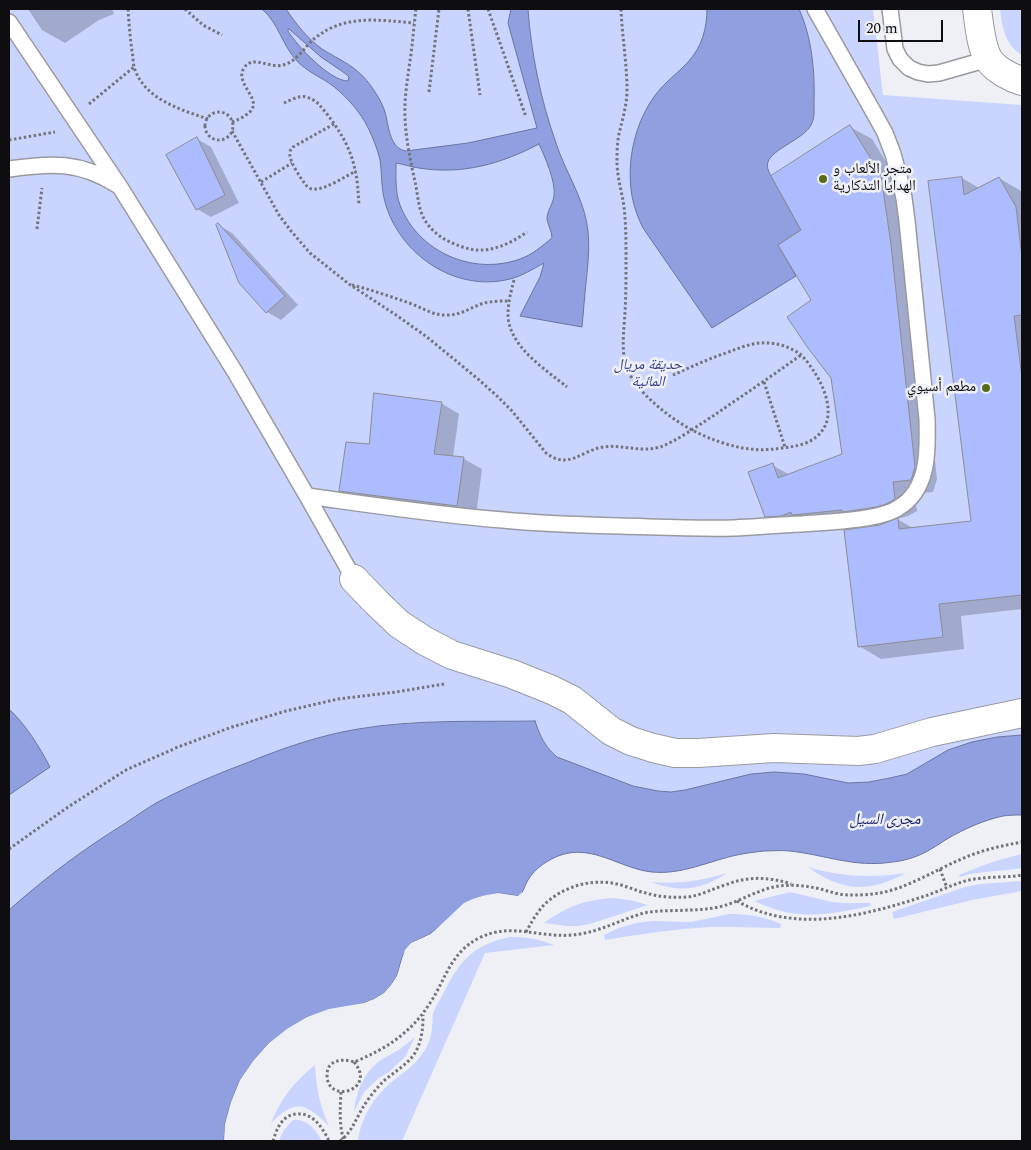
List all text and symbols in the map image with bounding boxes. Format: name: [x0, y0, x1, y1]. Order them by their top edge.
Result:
scale bar: [861, 10, 946, 42]
text: 20 m: [866, 17, 898, 40]
place label: متجر الألعاب و الهدايا التذكارية: [833, 161, 916, 196]
marker: متجر الألعاب و الهدايا التذكارية: [817, 173, 829, 185]
park label: حديقة مريال المائية: [614, 357, 682, 392]
place label: مطعم أسيوي: [907, 379, 976, 397]
marker: مطعم أسيوي: [980, 382, 992, 394]
water label: مجرى السيل: [849, 811, 921, 831]

